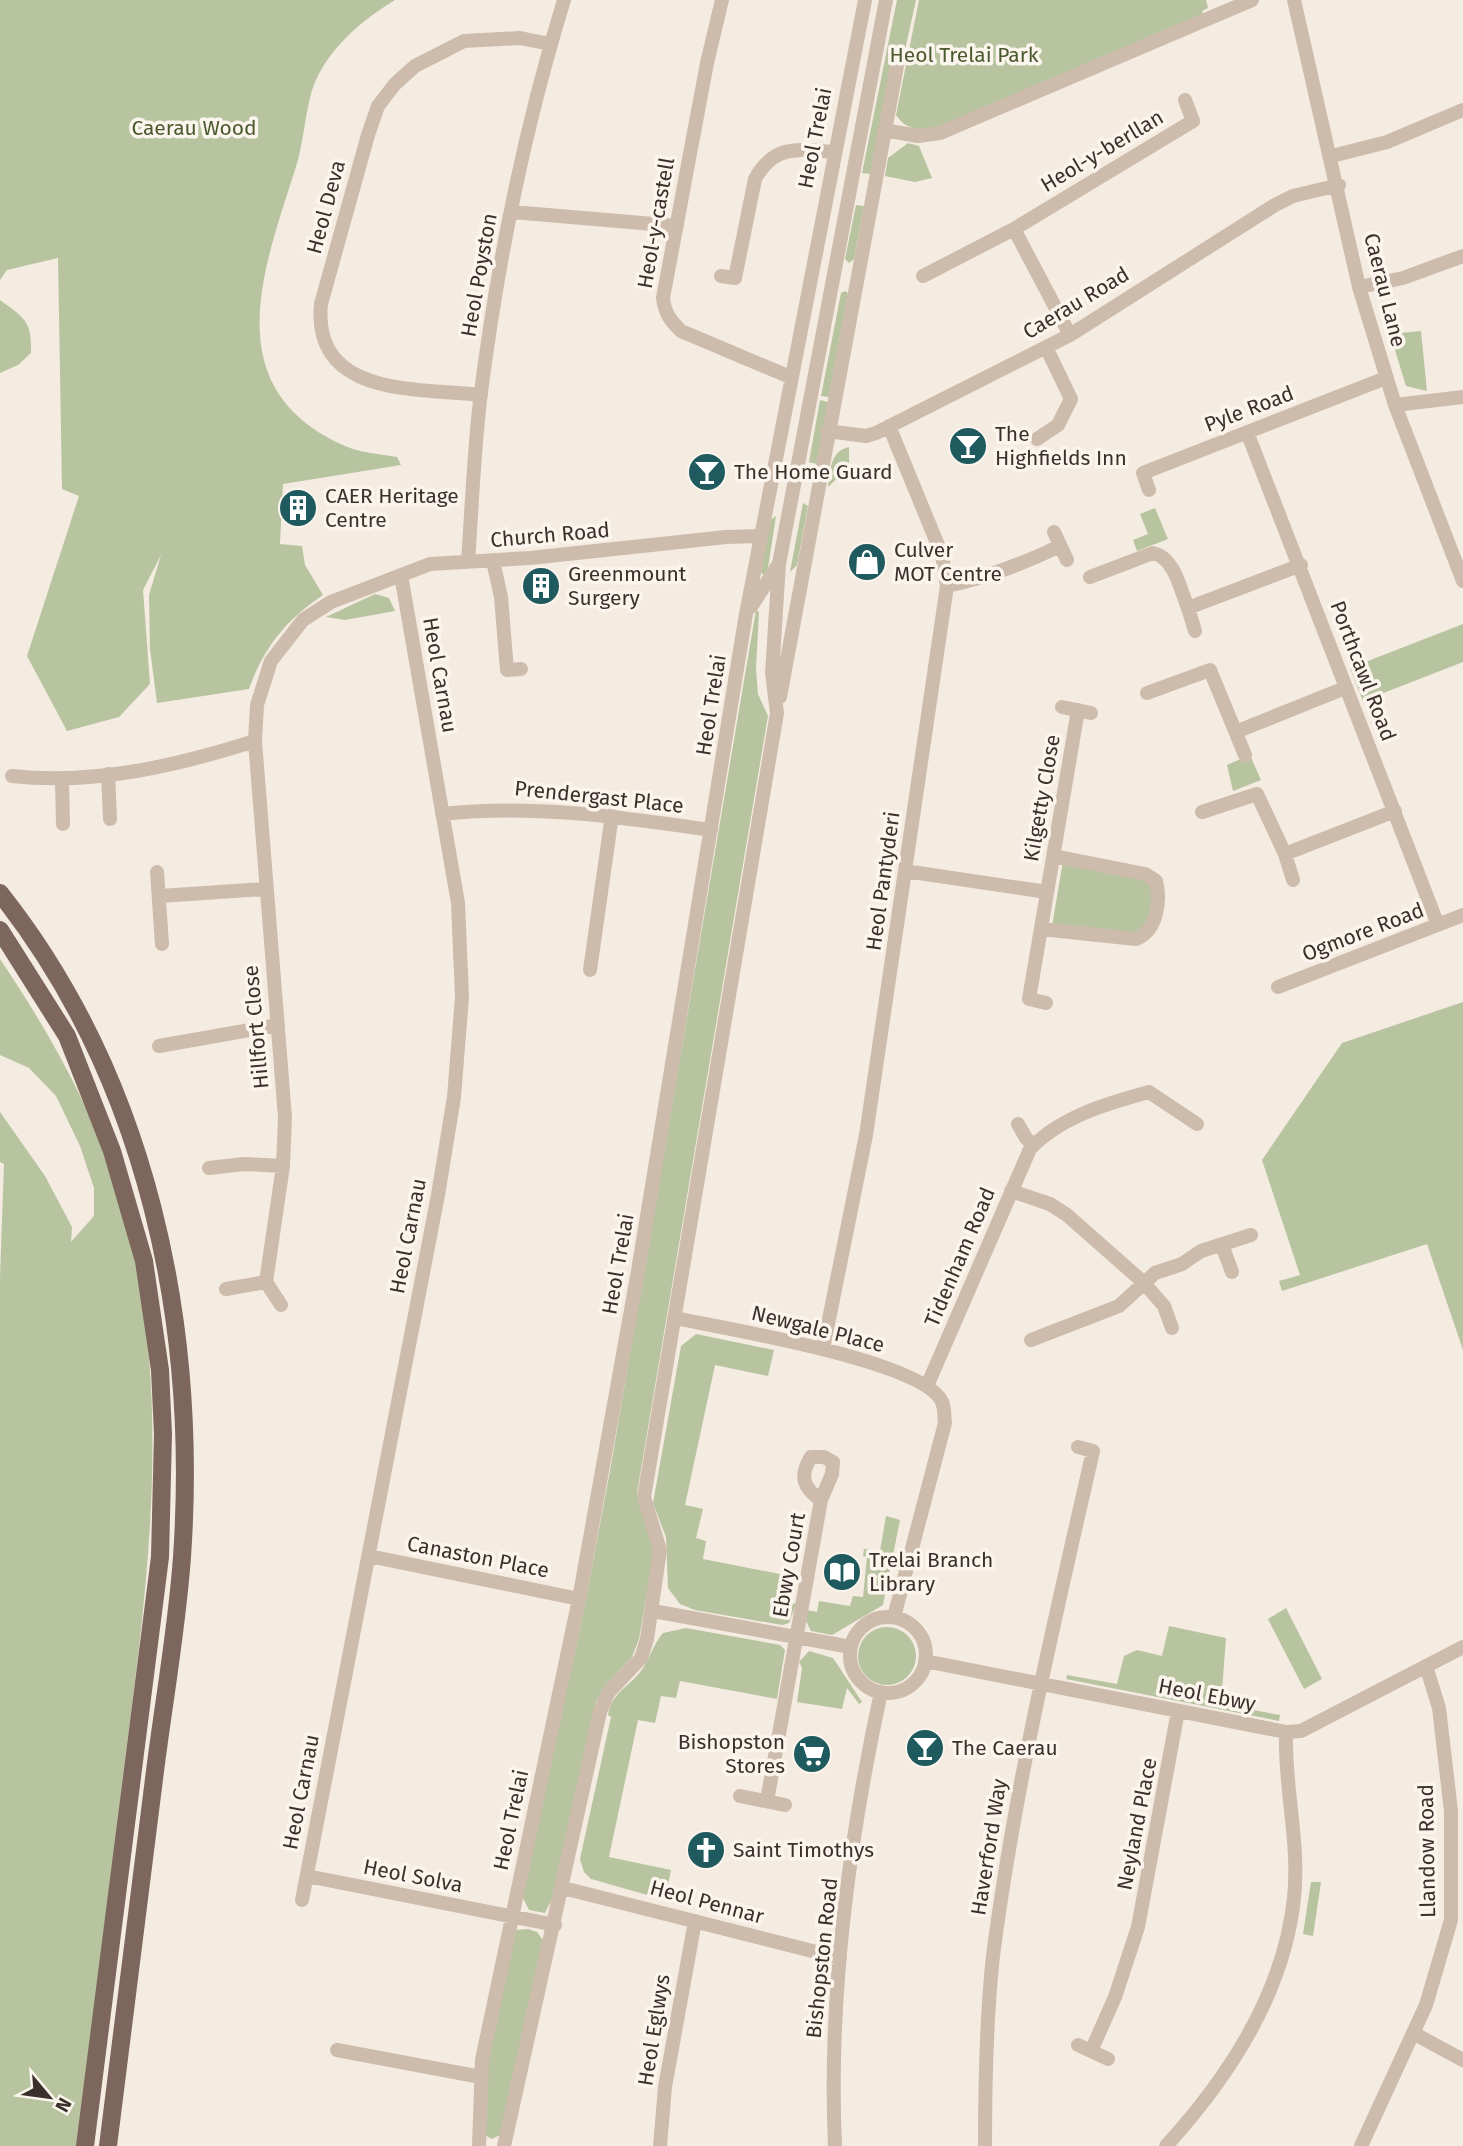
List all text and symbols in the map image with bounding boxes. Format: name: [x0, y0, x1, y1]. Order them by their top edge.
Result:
park label: Heol Trelai Park: [889, 42, 1039, 68]
street label: Heol Trelai: [792, 85, 838, 191]
street label: Heol-y-berllan: [1036, 104, 1168, 198]
park label: Caerau Wood: [131, 115, 257, 141]
street label: Heol-y-castell: [632, 155, 680, 291]
street label: Heol Deva: [301, 157, 351, 257]
street label: Heol Poyston: [455, 211, 503, 339]
street label: Caerau Lane: [1358, 230, 1412, 350]
street label: Caerau Road: [1018, 261, 1134, 345]
street label: Pyle Road: [1200, 380, 1298, 438]
place label: The Highfields Inn: [995, 421, 1127, 471]
bar icon: The Highfields Inn: [947, 425, 989, 467]
bar icon: The Home Guard: [686, 451, 728, 493]
place label: The Home Guard: [734, 459, 893, 485]
place label: CAER Heritage Centre: [325, 483, 459, 533]
building icon: CAER Heritage Centre: [277, 487, 319, 529]
street label: Church Road: [489, 517, 611, 553]
place label: Culver MOT Centre: [894, 537, 1002, 587]
shop icon: Culver MOT Centre: [846, 541, 888, 583]
place label: Greenmount Surgery: [568, 561, 687, 611]
building icon: Greenmount Surgery: [520, 565, 562, 607]
street label: Porthcawl Road: [1324, 597, 1402, 745]
street label: Heol Carnau: [417, 615, 463, 735]
street label: Heol Trelai: [690, 652, 732, 758]
street label: Kilgetty Close: [1018, 732, 1066, 864]
street label: Prendergast Place: [513, 775, 685, 819]
street label: Heol Pantyderi: [860, 810, 906, 952]
street label: Ogmore Road: [1298, 897, 1428, 967]
street label: Hillfort Close: [238, 964, 274, 1090]
street label: Heol Carnau: [384, 1176, 432, 1296]
street label: Tidenham Road: [919, 1183, 1001, 1331]
street label: Heol Trelai: [596, 1211, 640, 1317]
street label: Newgale Place: [749, 1300, 887, 1358]
street label: Ebwy Court: [767, 1510, 811, 1620]
street label: Canaston Place: [405, 1530, 551, 1584]
place label: Trelai Branch Library: [869, 1547, 993, 1597]
library icon: Trelai Branch Library: [821, 1551, 863, 1593]
street label: Heol Ebwy: [1156, 1673, 1259, 1717]
bar icon: The Caerau: [904, 1727, 946, 1769]
place label: Bishopston Stores: [678, 1729, 785, 1779]
street label: Heol Carnau: [277, 1732, 325, 1852]
supermarket icon: Bishopston Stores: [791, 1733, 833, 1775]
place label: The Caerau: [952, 1735, 1058, 1761]
street label: Neyland Place: [1111, 1756, 1163, 1892]
street label: Heol Trelai: [488, 1767, 534, 1873]
street label: Haverford Way: [965, 1776, 1013, 1917]
street label: Llandow Road: [1413, 1784, 1441, 1918]
church icon: Saint Timothys: [685, 1829, 727, 1871]
place label: Saint Timothys: [733, 1837, 874, 1863]
street label: Heol Solva: [361, 1854, 465, 1898]
street label: Heol Pennar: [647, 1874, 767, 1930]
street label: Bishopston Road: [801, 1876, 843, 2040]
street label: Heol Eglwys: [632, 1972, 676, 2088]
north arrow: [14, 2062, 84, 2132]
text: N: [50, 2094, 77, 2116]

